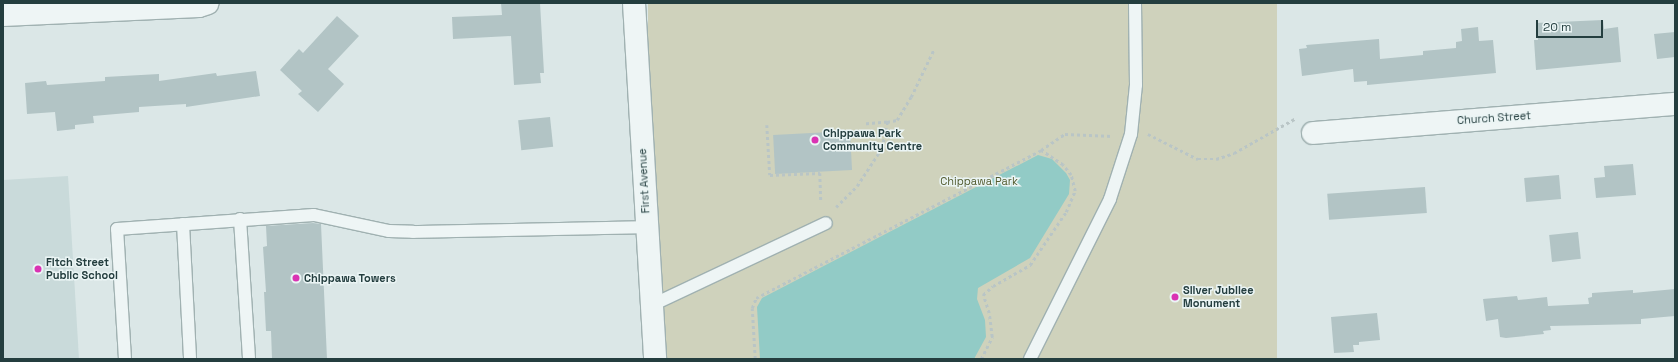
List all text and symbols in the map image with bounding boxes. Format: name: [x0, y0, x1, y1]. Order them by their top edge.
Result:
scale bar: [1538, 12, 1605, 38]
text: 20 m: [1543, 19, 1571, 35]
street label: Church Street: [1457, 109, 1531, 127]
place label: Chippawa Park Community Centre: [823, 127, 922, 153]
marker: Chippawa Park Community Centre: [810, 135, 820, 145]
street label: First Avenue: [636, 148, 652, 214]
park label: Chippawa Park: [940, 174, 1018, 188]
place label: Fitch Street Public School: [46, 256, 118, 282]
marker: Fitch Street Public School: [33, 264, 43, 274]
place label: Chippawa Towers: [304, 271, 396, 285]
marker: Chippawa Towers: [291, 273, 301, 283]
place label: Silver Jubilee Monument: [1183, 284, 1254, 310]
marker: Silver Jubilee Monument: [1170, 292, 1180, 302]

